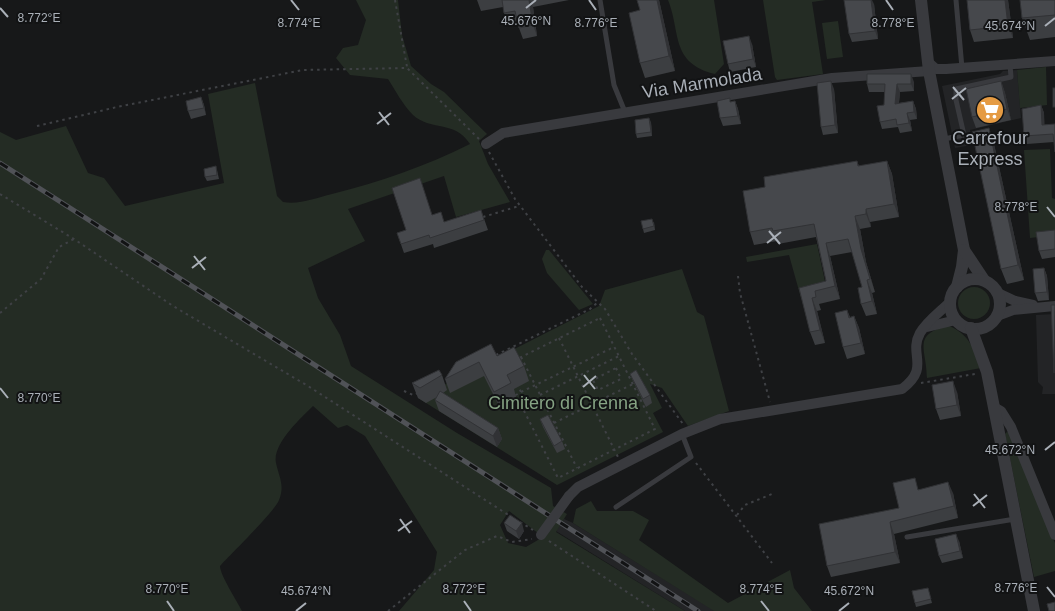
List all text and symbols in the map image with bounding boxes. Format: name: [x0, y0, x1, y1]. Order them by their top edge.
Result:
text: 8.772°E: [18, 11, 60, 25]
text: 45.676°N: [501, 14, 551, 28]
text: 8.774°E: [278, 16, 320, 30]
text: 8.776°E: [575, 16, 617, 30]
text: 8.778°E: [872, 16, 914, 30]
text: 45.674°N: [985, 19, 1035, 33]
street label: Via Marmolada: [641, 64, 764, 102]
supermarket icon: Carrefour Express: [975, 95, 1005, 125]
place label: Carrefour Express: [952, 128, 1028, 169]
text: 8.778°E: [995, 200, 1037, 214]
text: 8.770°E: [18, 391, 60, 405]
park label: Cimitero di Crenna: [488, 393, 639, 413]
text: 45.672°N: [985, 443, 1035, 457]
text: 8.776°E: [995, 581, 1037, 595]
text: 8.770°E: [146, 582, 188, 596]
text: 8.772°E: [443, 582, 485, 596]
text: 8.774°E: [740, 582, 782, 596]
text: 45.674°N: [281, 584, 331, 598]
text: 45.672°N: [824, 584, 874, 598]

